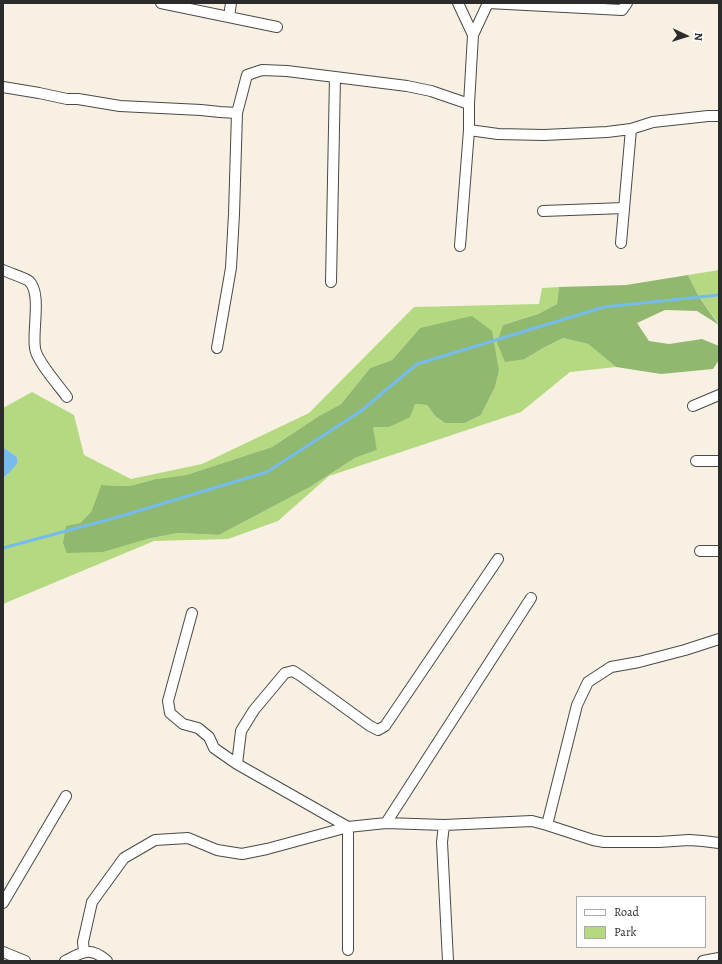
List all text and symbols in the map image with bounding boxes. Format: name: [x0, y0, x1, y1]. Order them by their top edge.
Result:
north arrow: [666, 16, 706, 56]
text: N: [691, 32, 706, 41]
legend: [576, 896, 706, 948]
text: Road: [614, 904, 639, 920]
text: Park: [614, 924, 637, 940]

